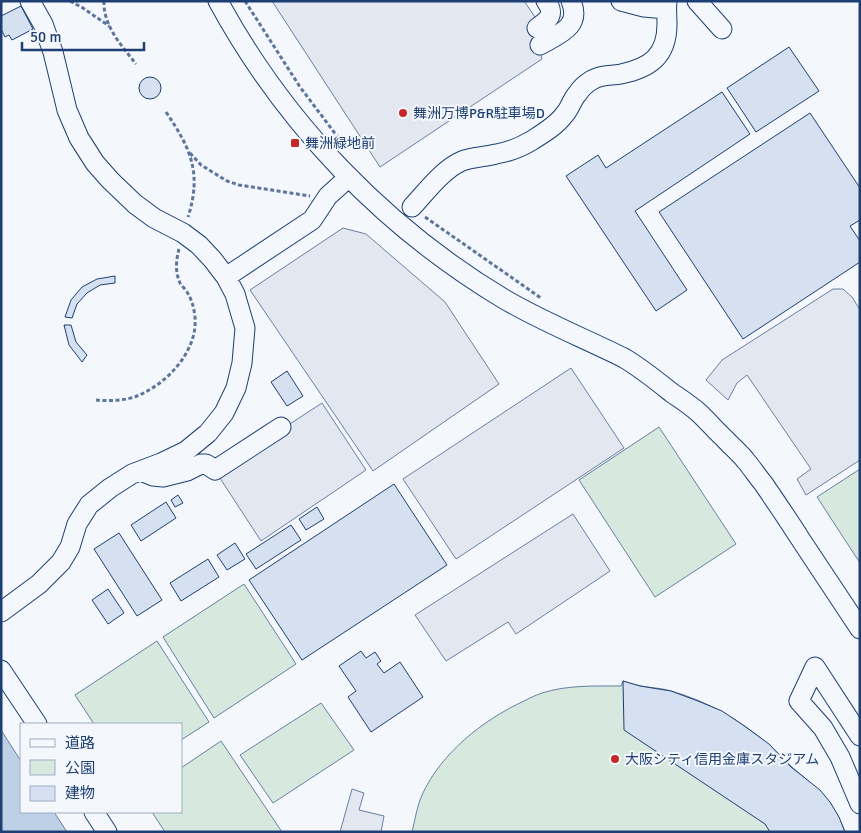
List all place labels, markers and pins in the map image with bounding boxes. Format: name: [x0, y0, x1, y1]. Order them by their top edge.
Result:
place label: 舞洲万博P&R駐車場D: [413, 105, 545, 122]
marker: 舞洲万博P&R駐車場D: [397, 107, 409, 119]
place label: 舞洲緑地前: [305, 135, 375, 152]
marker: 舞洲緑地前: [289, 137, 301, 149]
place label: 大阪シティ信用金庫スタジアム: [625, 751, 819, 768]
marker: 大阪シティ信用金庫スタジアム: [609, 753, 621, 765]

